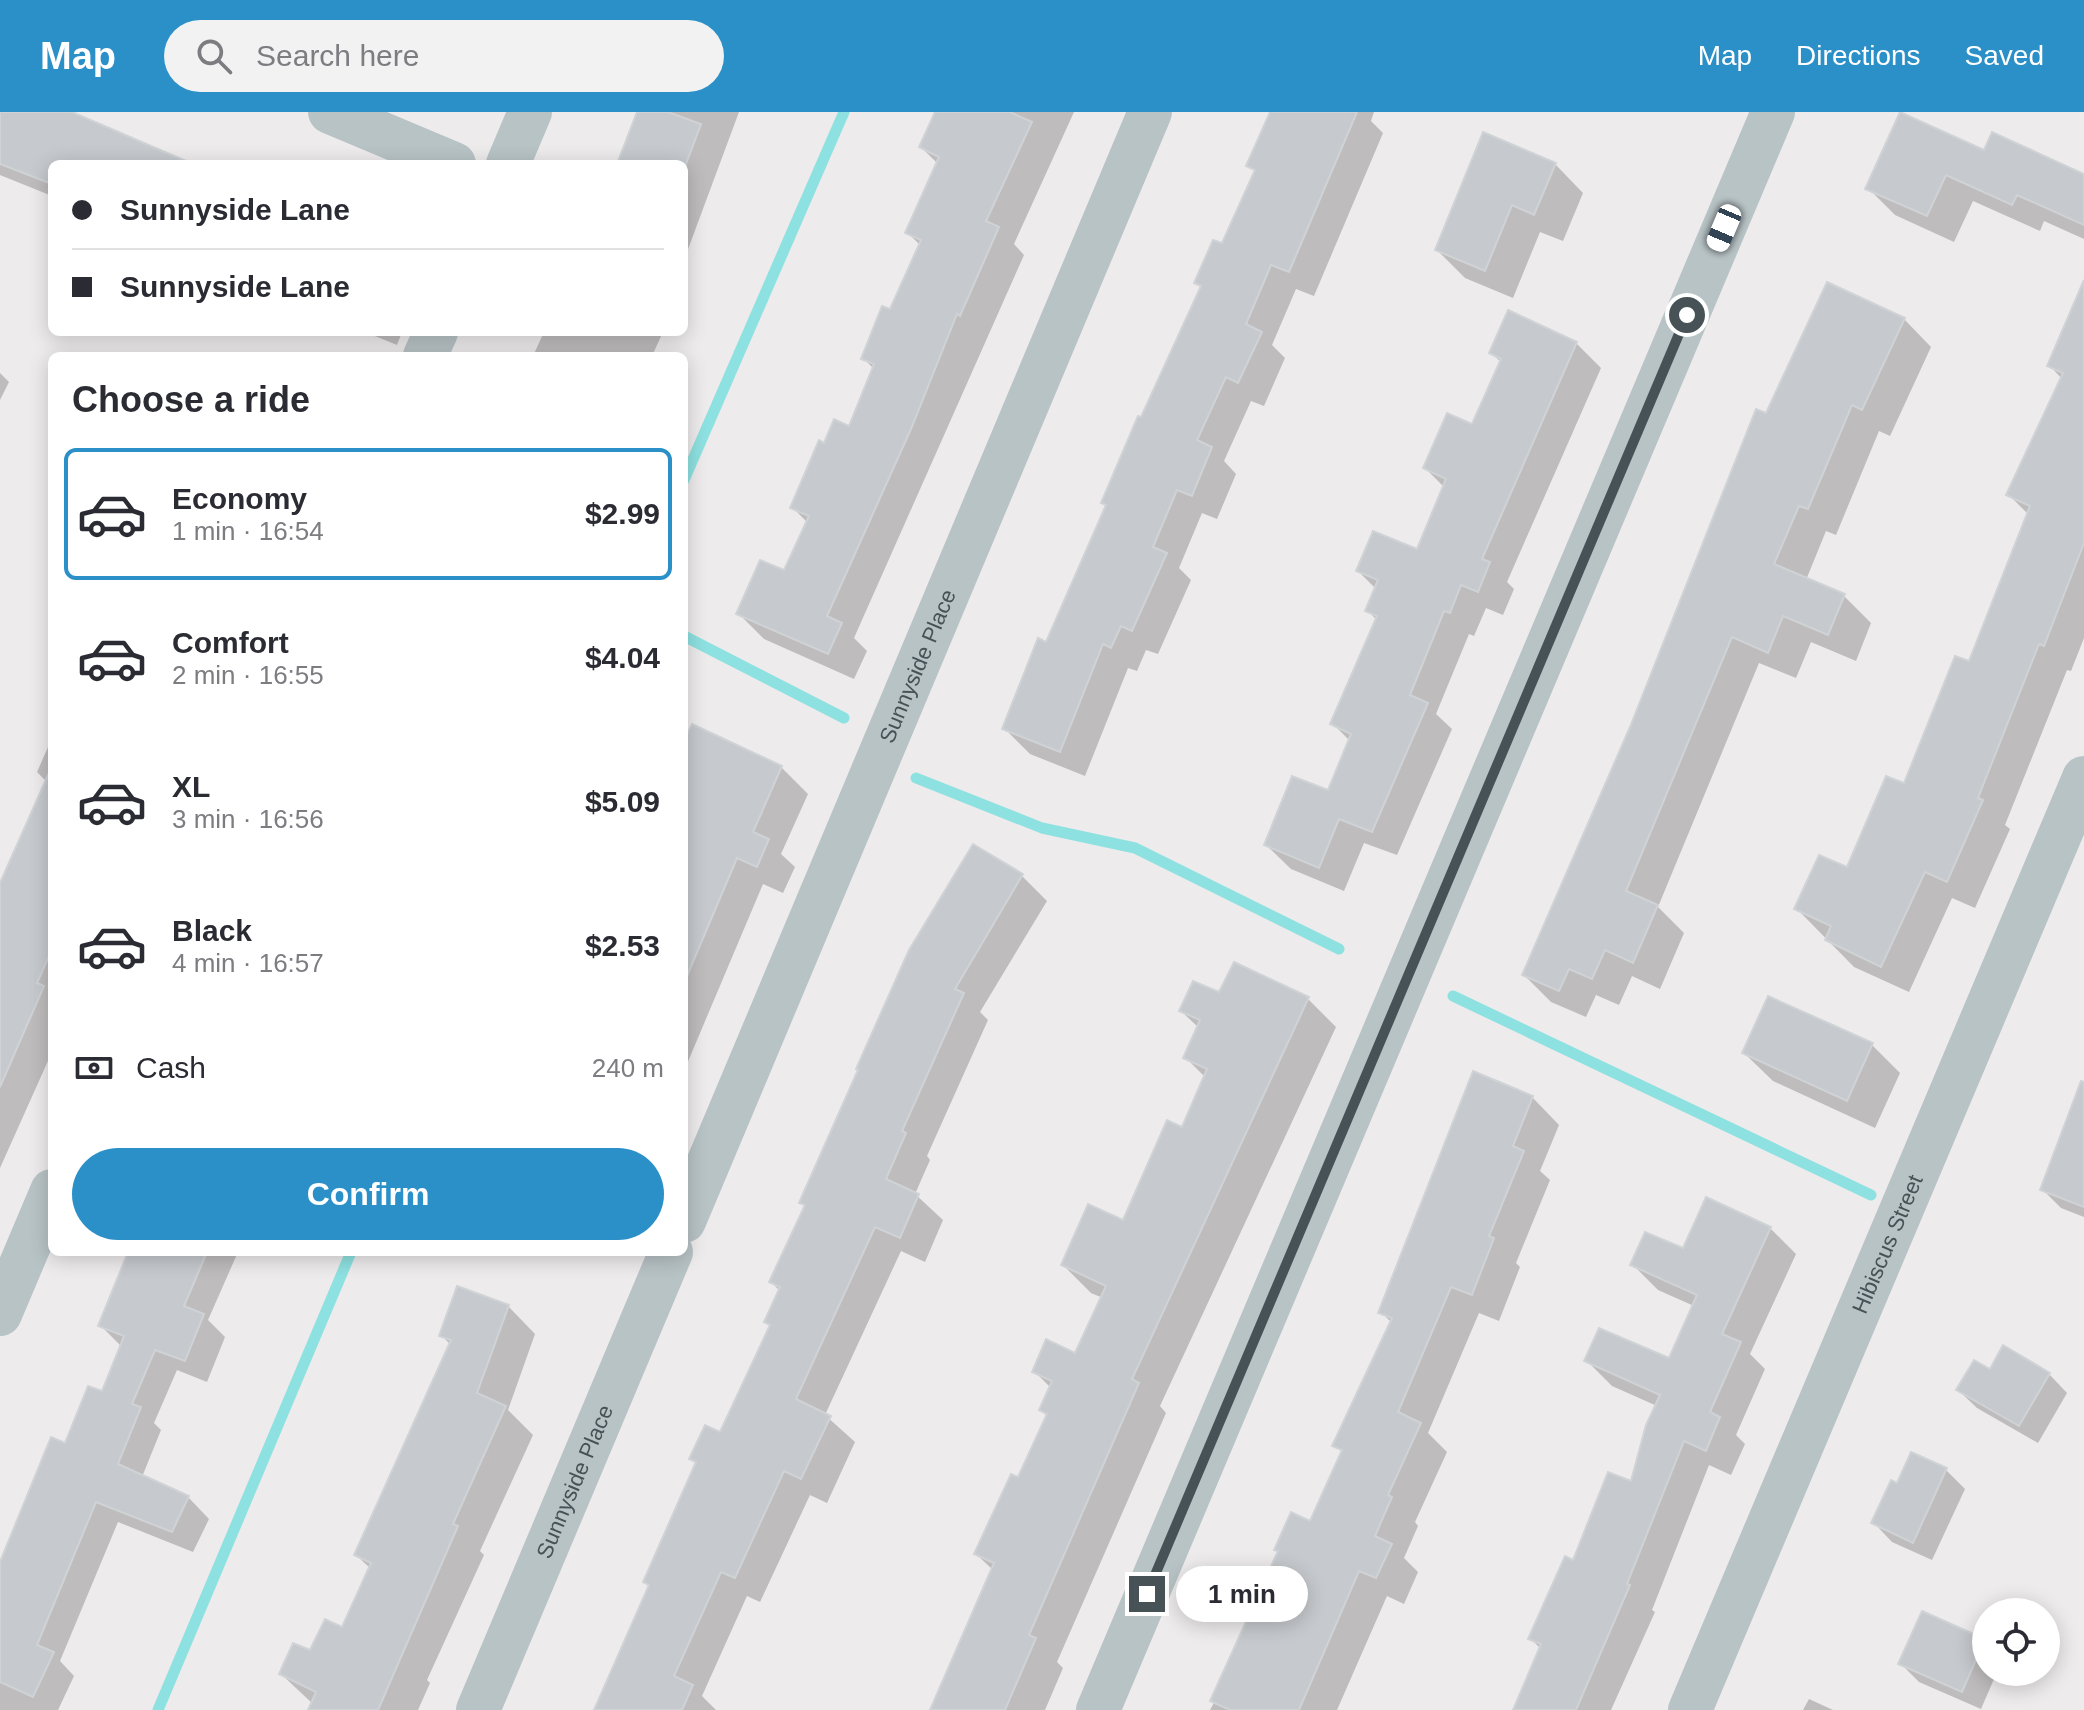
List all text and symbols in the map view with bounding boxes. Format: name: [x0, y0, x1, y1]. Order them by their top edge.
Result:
search box: [164, 20, 724, 92]
icon: search: [192, 34, 236, 78]
text: Map: [40, 35, 116, 77]
text: Search here: [256, 39, 419, 72]
text: Map: [1698, 40, 1752, 71]
text: Directions: [1796, 40, 1921, 71]
text: Saved: [1965, 40, 2044, 71]
text: Sunnyside Lane: [120, 193, 350, 226]
car: [1704, 201, 1744, 255]
text: Sunnyside Lane: [120, 270, 350, 303]
route start: [1669, 297, 1705, 333]
text: Choose a ride: [72, 379, 310, 420]
icon: car: [76, 478, 148, 550]
text: Economy: [172, 482, 307, 515]
text: $2.99: [585, 497, 660, 530]
text: 1 min · 16:54: [172, 516, 324, 546]
street label: Sunnyside Place: [874, 586, 961, 746]
icon: car: [76, 622, 148, 694]
text: Comfort: [172, 626, 289, 659]
text: $4.04: [585, 641, 660, 674]
text: 2 min · 16:55: [172, 660, 324, 690]
icon: car: [76, 766, 148, 838]
text: XL: [172, 770, 210, 803]
text: $5.09: [585, 785, 660, 818]
text: 3 min · 16:56: [172, 804, 324, 834]
icon: car: [76, 910, 148, 982]
text: Black: [172, 914, 252, 947]
text: $2.53: [585, 929, 660, 962]
text: 4 min · 16:57: [172, 948, 324, 978]
icon: cash: [72, 1046, 116, 1090]
text: Cash: [136, 1051, 206, 1084]
text: 240 m: [592, 1053, 664, 1083]
button: Confirm: [72, 1148, 664, 1240]
street label: Hibiscus Street: [1847, 1171, 1927, 1317]
street label: Sunnyside Place: [531, 1401, 618, 1562]
callout: 1 min: [1175, 1566, 1307, 1622]
route end: [1129, 1576, 1165, 1612]
text: 1 min: [1208, 1579, 1276, 1609]
map controls: [1972, 1598, 2060, 1686]
button: locate: [1972, 1598, 2060, 1686]

